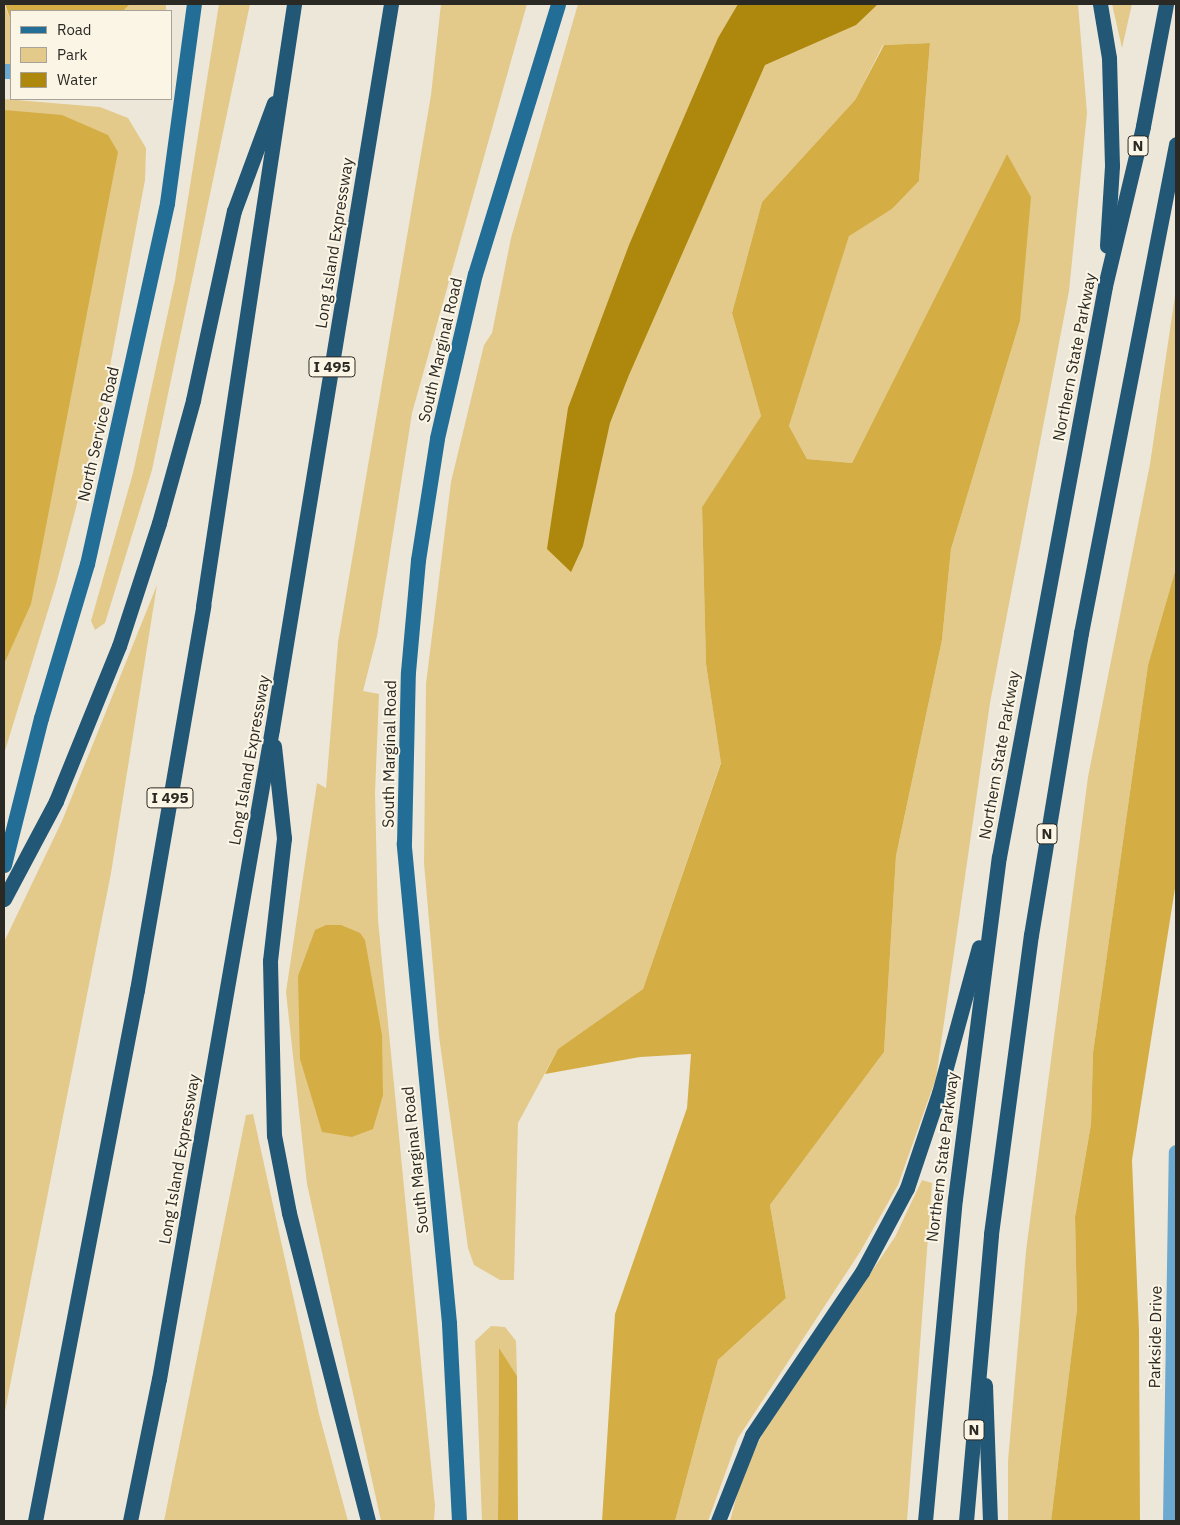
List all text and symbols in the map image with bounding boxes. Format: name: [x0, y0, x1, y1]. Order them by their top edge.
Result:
legend: [10, 10, 172, 100]
text: Road: [57, 20, 92, 39]
text: Park: [57, 45, 87, 64]
text: Water: [57, 70, 97, 89]
road number: N: [1127, 134, 1149, 158]
street label: Long Island Expressway: [311, 156, 357, 330]
street label: Northern State Parkway: [1048, 271, 1100, 443]
street label: South Marginal Road: [414, 276, 466, 424]
road number: I 495: [308, 354, 356, 380]
street label: North Service Road: [73, 365, 123, 503]
street label: Northern State Parkway: [975, 669, 1023, 841]
street label: Long Island Expressway: [225, 673, 273, 847]
street label: South Marginal Road: [378, 680, 400, 828]
road number: I 495: [146, 786, 194, 810]
road number: N: [1036, 822, 1058, 846]
street label: Northern State Parkway: [922, 1071, 962, 1243]
street label: Long Island Expressway: [155, 1072, 203, 1246]
street label: South Marginal Road: [398, 1085, 432, 1235]
street label: Parkside Drive: [1145, 1285, 1165, 1389]
road number: N: [963, 1418, 985, 1442]

